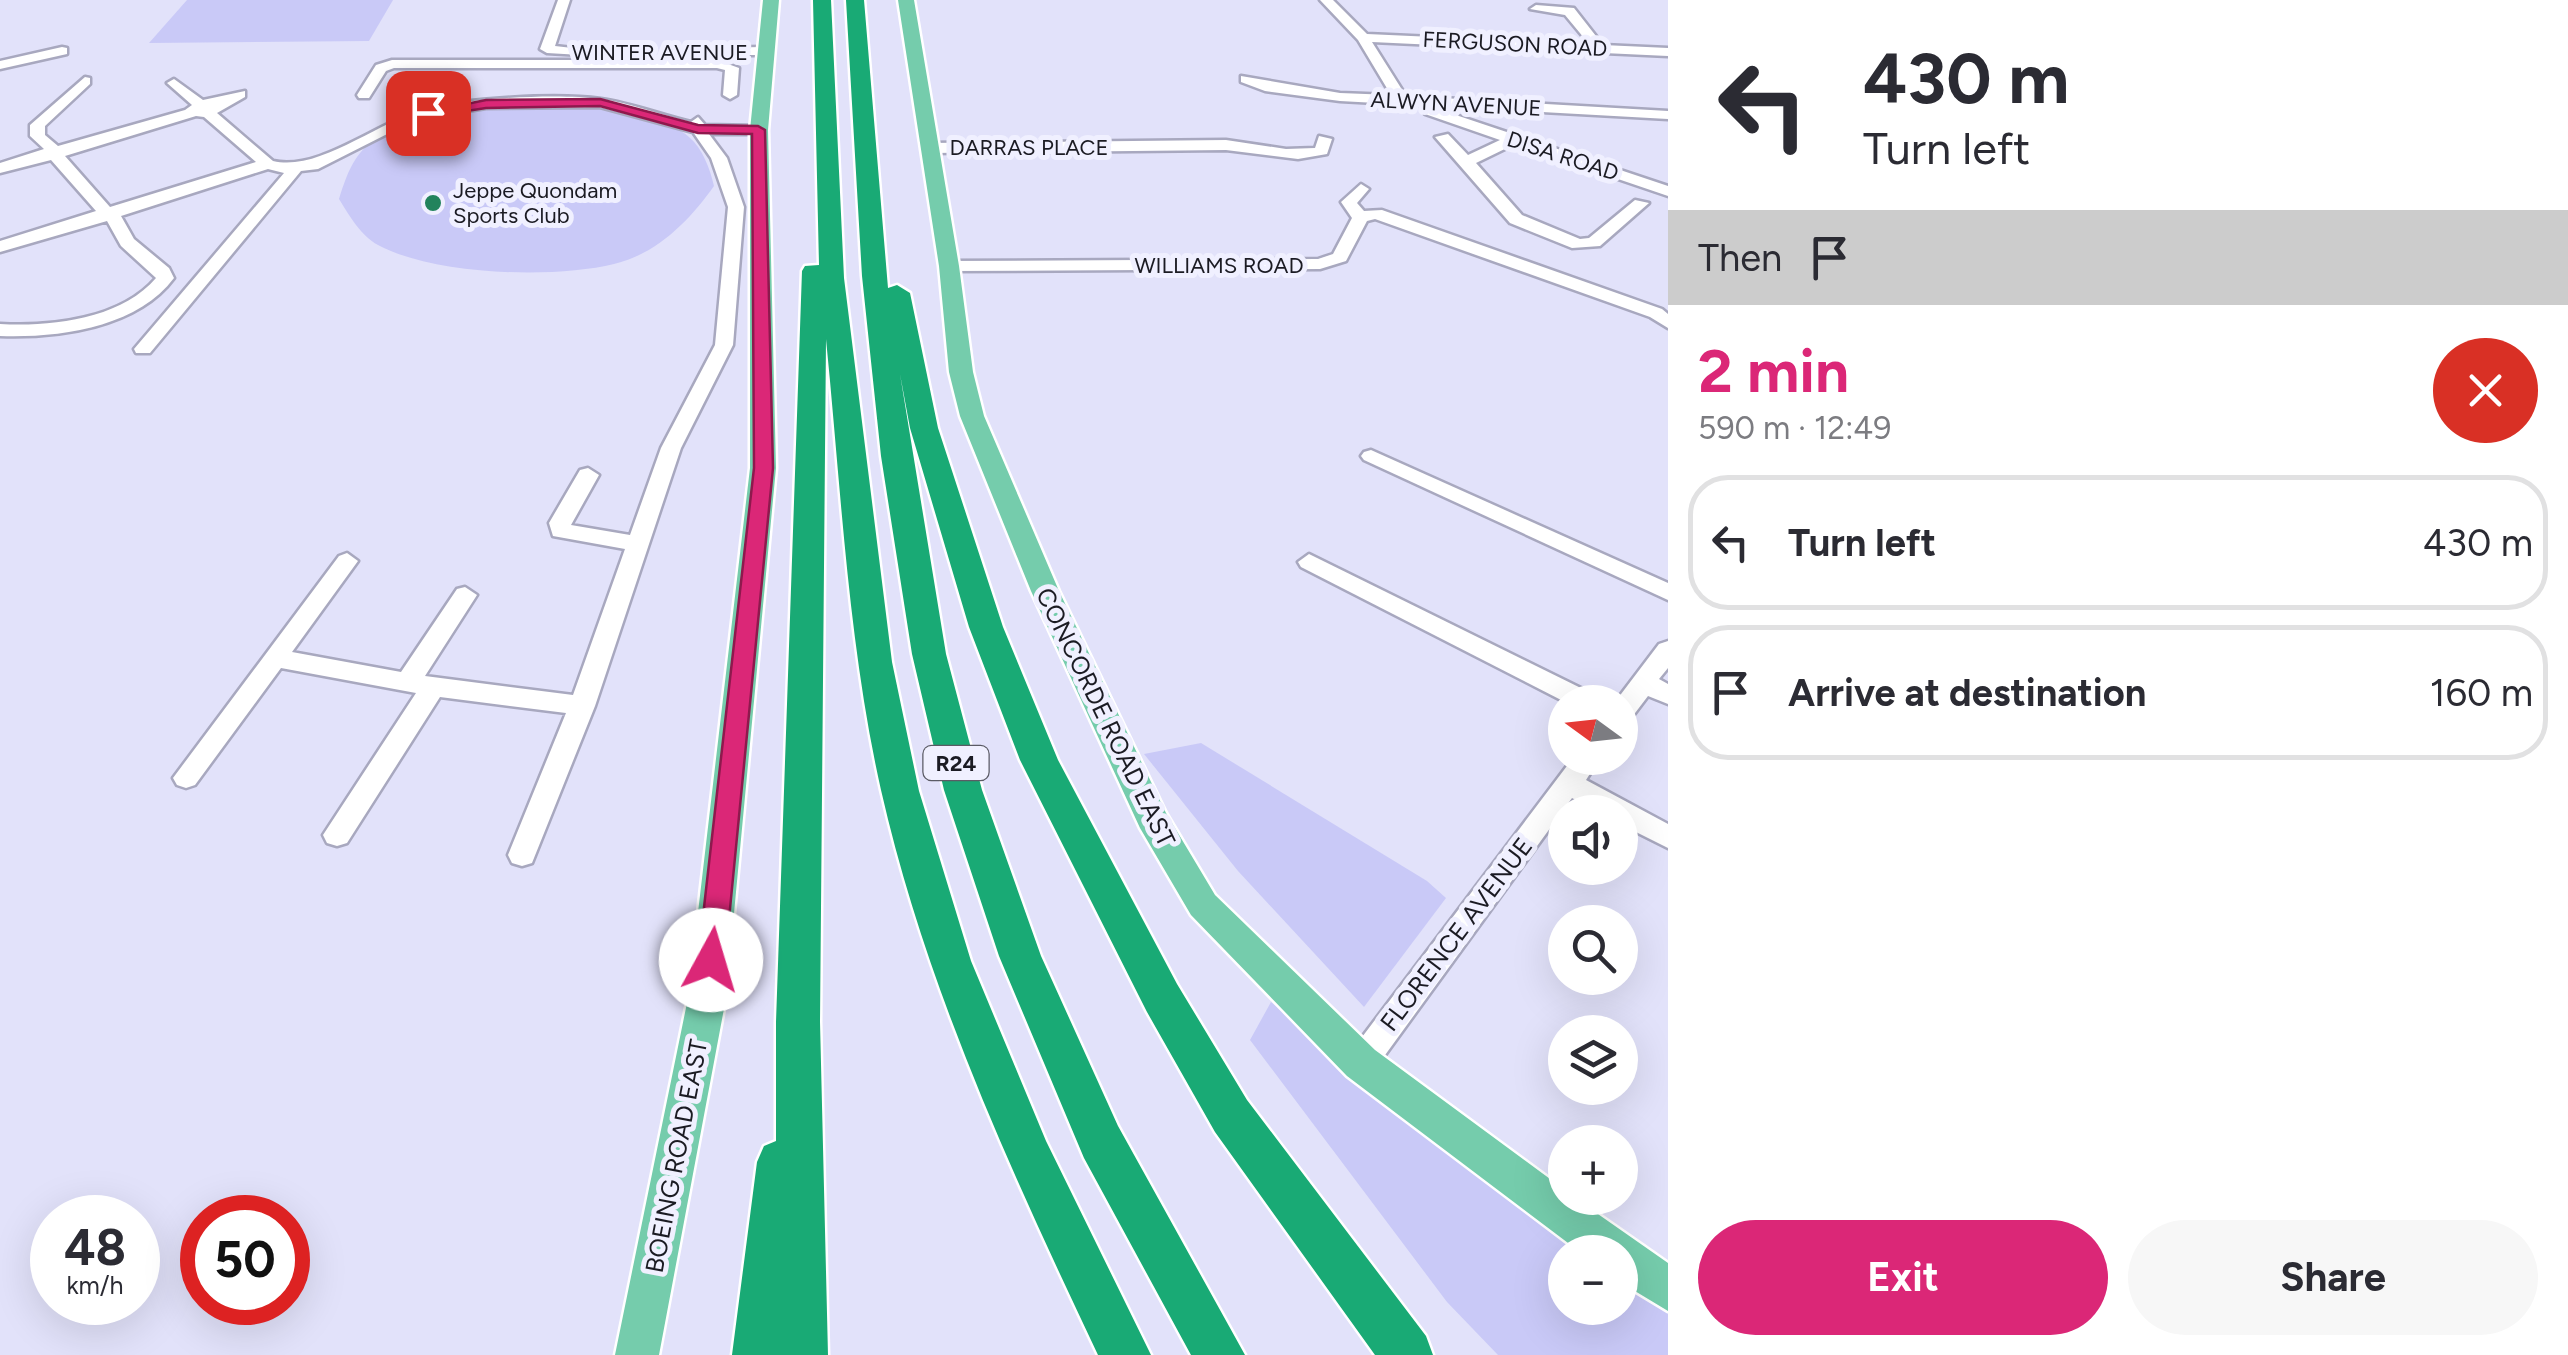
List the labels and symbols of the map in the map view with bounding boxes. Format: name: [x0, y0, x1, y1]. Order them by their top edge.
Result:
street label: FERGUSON ROAD: [1422, 26, 1608, 62]
street label: WINTER AVENUE: [572, 39, 748, 66]
pin: [386, 71, 471, 156]
street label: ALWYN AVENUE: [1370, 86, 1542, 122]
street label: DISA ROAD: [1504, 125, 1622, 187]
street label: DARRAS PLACE: [950, 134, 1108, 161]
place label: Jeppe Quondam Sports Club: [453, 177, 617, 229]
marker: Jeppe Quondam Sports Club: [422, 192, 444, 214]
street label: WILLIAMS ROAD: [1134, 252, 1304, 279]
street label: CONCORDE ROAD EAST: [1030, 583, 1182, 851]
north arrow: [1548, 685, 1638, 775]
road number: R24: [924, 746, 988, 780]
street label: FLORENCE AVENUE: [1374, 831, 1538, 1037]
position arrow: [659, 908, 763, 1012]
street label: BOEING ROAD EAST: [639, 1037, 713, 1275]
speed limit sign: 50: [180, 1195, 310, 1325]

